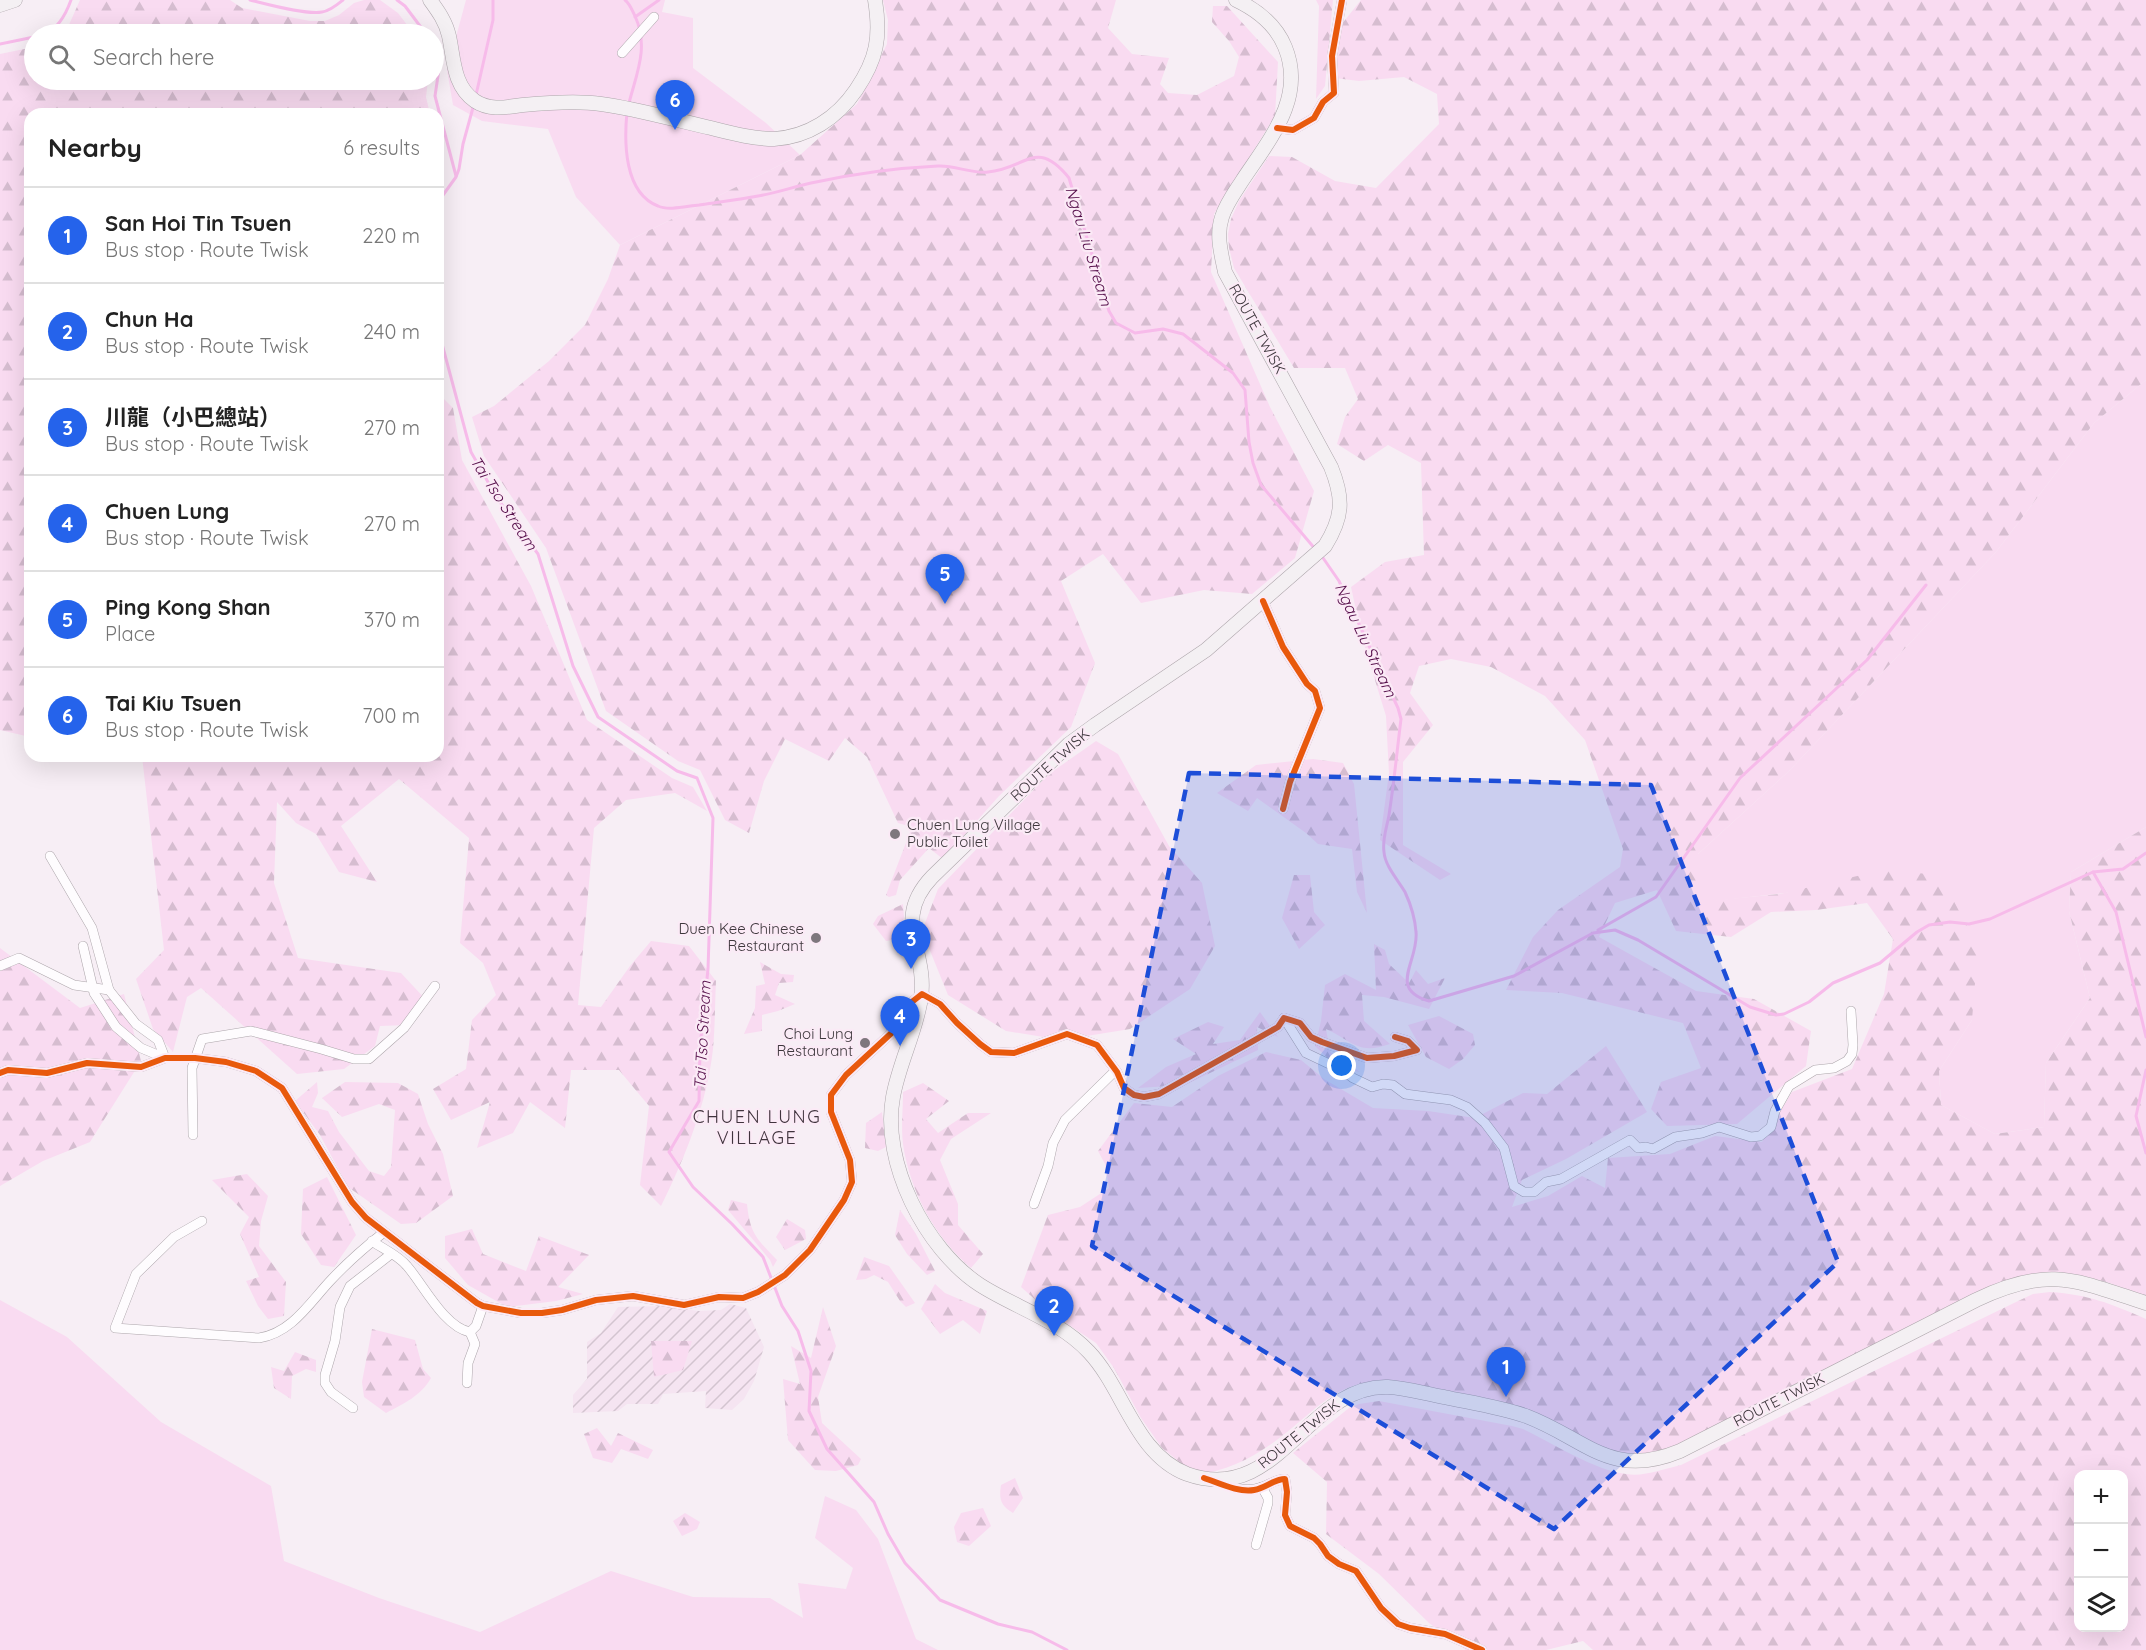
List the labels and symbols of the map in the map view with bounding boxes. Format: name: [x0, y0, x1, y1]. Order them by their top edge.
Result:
pin: 6: [656, 80, 694, 130]
water label: Ngau Liu Stream: [1061, 184, 1117, 308]
street label: ROUTE TWISK: [1225, 281, 1290, 377]
water label: Tai Tso Stream: [466, 452, 542, 554]
pin: 5: [926, 554, 964, 604]
water label: Ngau Liu Stream: [1331, 580, 1401, 701]
street label: ROUTE TWISK: [1006, 724, 1093, 805]
place label: Chuen Lung Village Public Toilet: [907, 815, 1040, 851]
marker: Chuen Lung Village Public Toilet: [888, 827, 902, 841]
place label: Duen Kee Chinese Restaurant: [678, 919, 804, 955]
pin: 3: [892, 920, 930, 969]
marker: Duen Kee Chinese Restaurant: [809, 931, 823, 945]
water label: Tai Tso Stream: [689, 980, 715, 1090]
pin: 4: [880, 996, 920, 1046]
place label: Choi Lung Restaurant: [777, 1024, 853, 1060]
marker: Choi Lung Restaurant: [858, 1036, 872, 1050]
your location: [1327, 1051, 1356, 1080]
district label: CHUEN LUNG VILLAGE: [693, 1105, 821, 1149]
pin: 2: [1034, 1286, 1074, 1336]
pin: 1: [1486, 1348, 1526, 1397]
street label: ROUTE TWISK: [1730, 1368, 1828, 1431]
street label: ROUTE TWISK: [1254, 1395, 1343, 1472]

